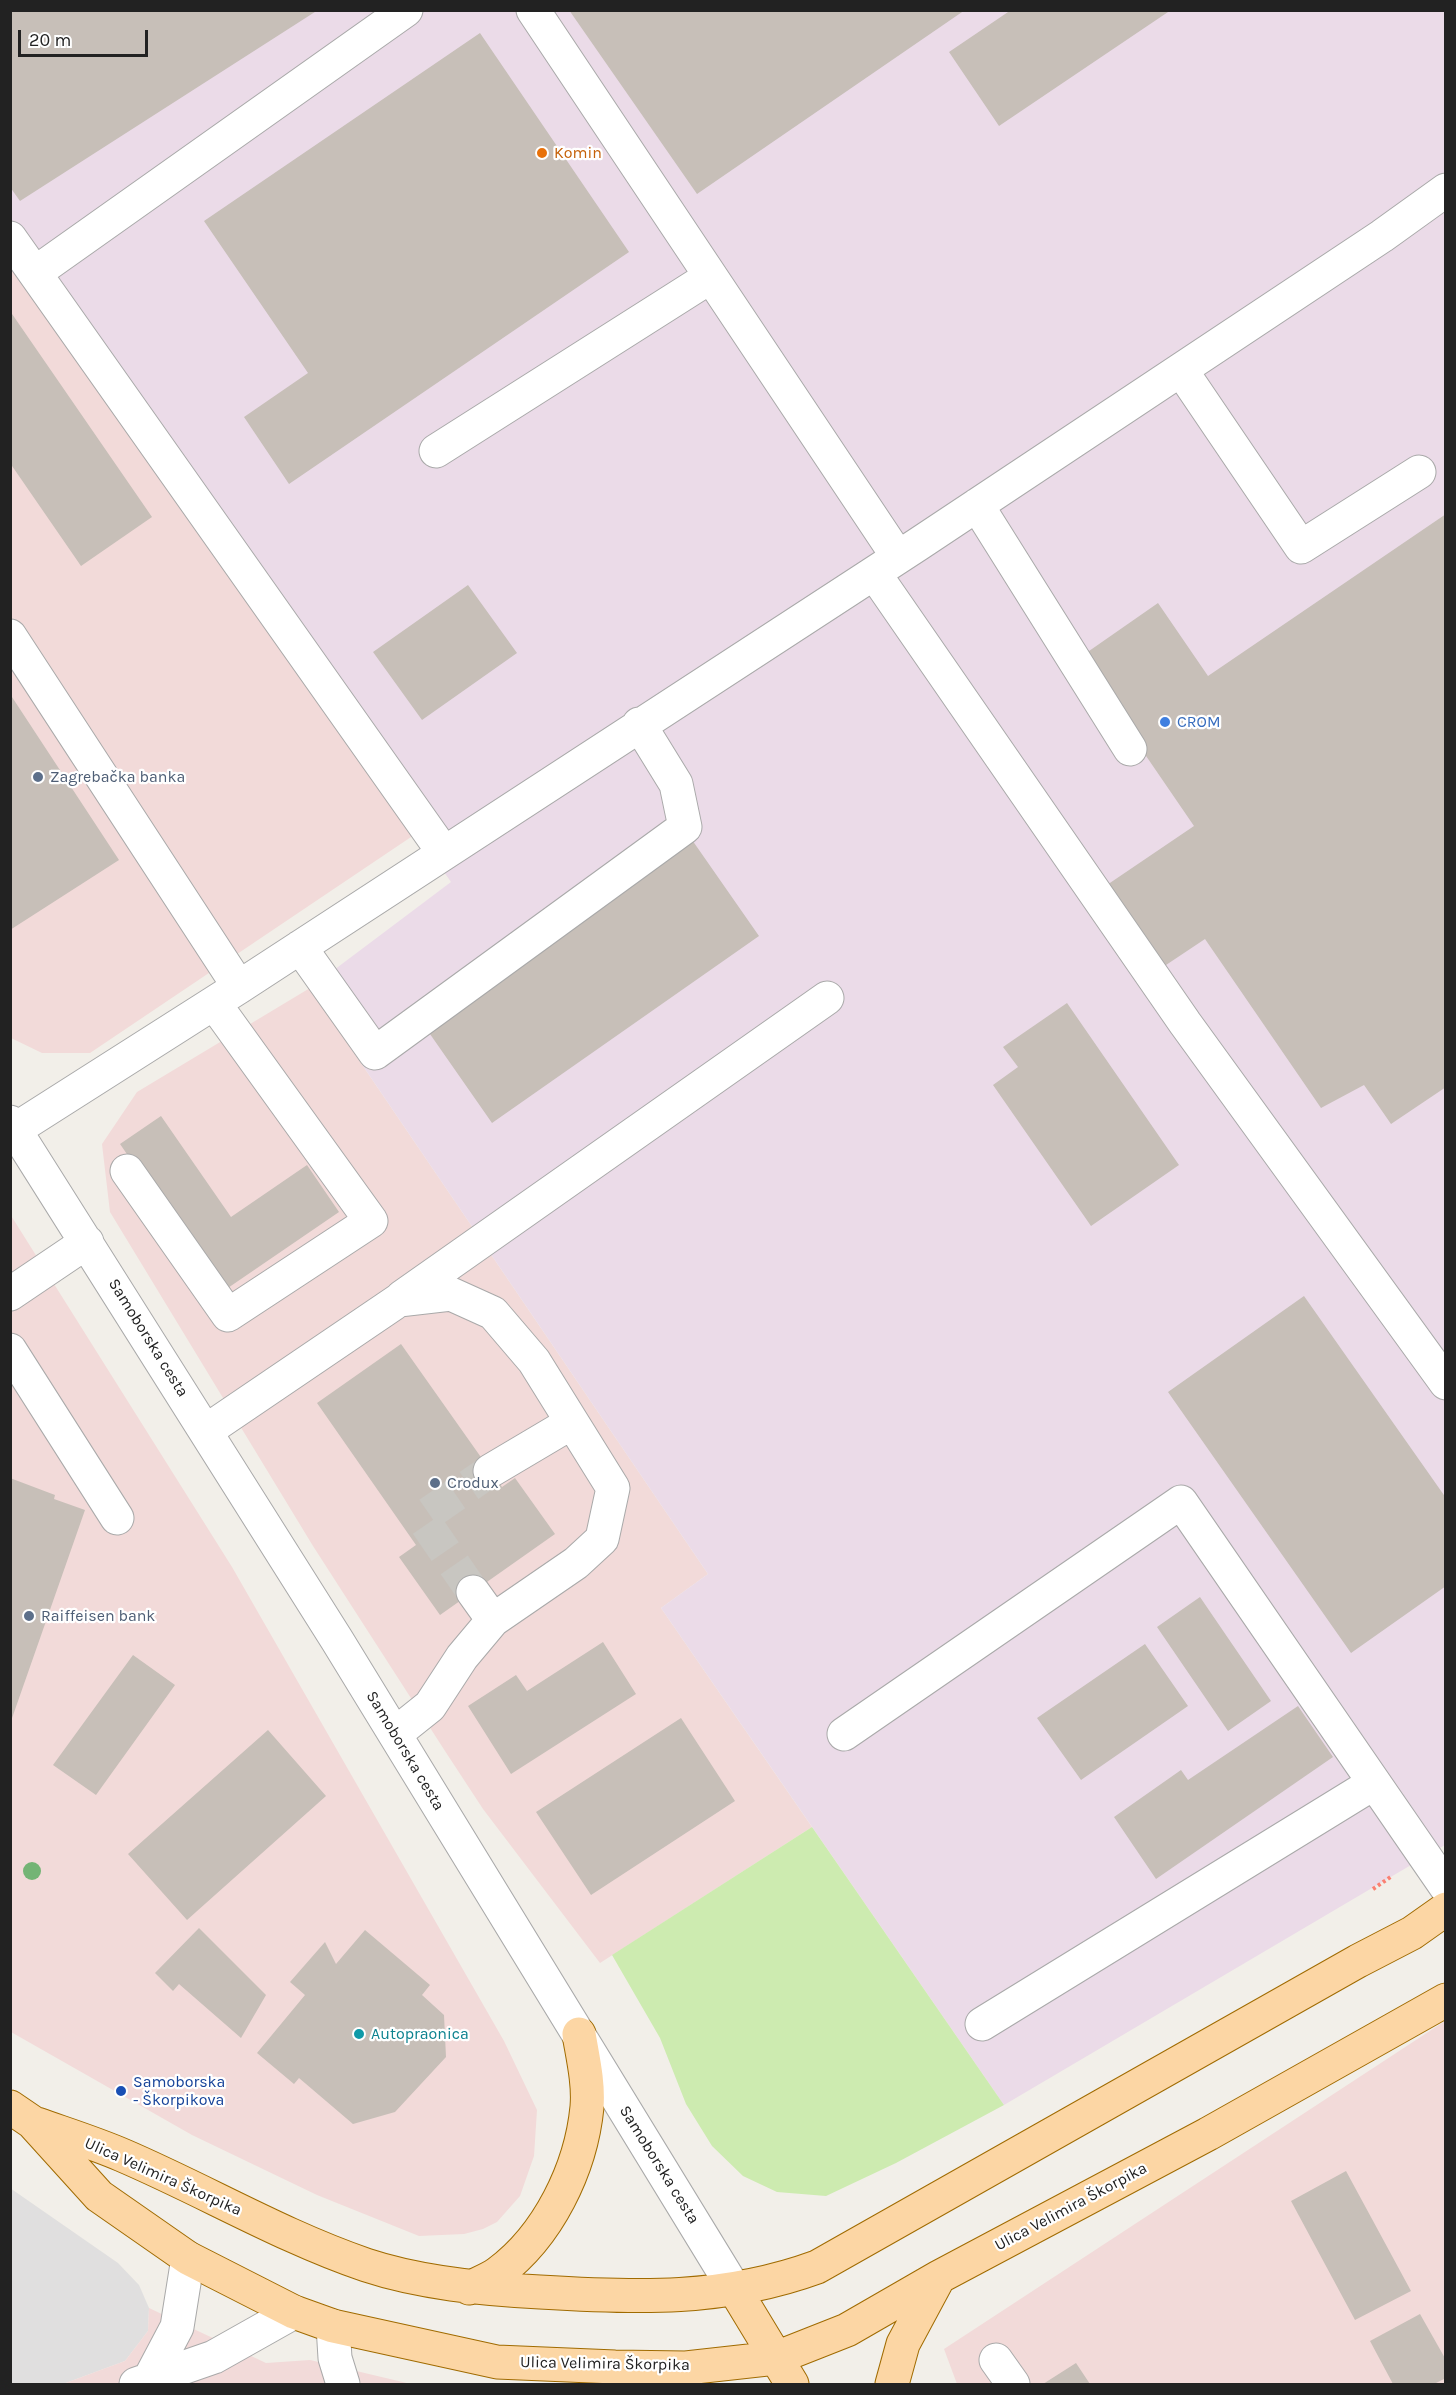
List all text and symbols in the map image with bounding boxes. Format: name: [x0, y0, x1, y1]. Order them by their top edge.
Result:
scale bar: [21, 18, 152, 56]
text: 20 m: [29, 29, 71, 51]
place label: Komin: [554, 143, 602, 163]
marker: Komin: [535, 146, 549, 160]
place label: CROM: [1177, 712, 1220, 732]
marker: CROM: [1158, 715, 1172, 729]
place label: Zagrebačka banka: [50, 767, 185, 787]
marker: Zagrebačka banka: [31, 770, 45, 784]
street label: Samoborska cesta: [104, 1275, 192, 1401]
place label: Crodux: [447, 1473, 499, 1493]
marker: Crodux: [428, 1476, 442, 1490]
place label: Raiffeisen bank: [41, 1606, 155, 1626]
marker: Raiffeisen bank: [22, 1609, 36, 1623]
street label: Samoborska cesta: [362, 1688, 448, 1814]
place label: Autopraonica: [371, 2024, 469, 2044]
marker: Autopraonica: [352, 2027, 366, 2041]
place label: Samoborska - Škorpikova: [133, 2072, 225, 2110]
marker: Samoborska - Škorpikova: [114, 2084, 128, 2098]
street label: Samoborska cesta: [615, 2102, 703, 2228]
street label: Ulica Velimira Škorpika: [82, 2134, 244, 2220]
street label: Ulica Velimira Škorpika: [992, 2159, 1150, 2255]
street label: Ulica Velimira Škorpika: [520, 2353, 690, 2375]

